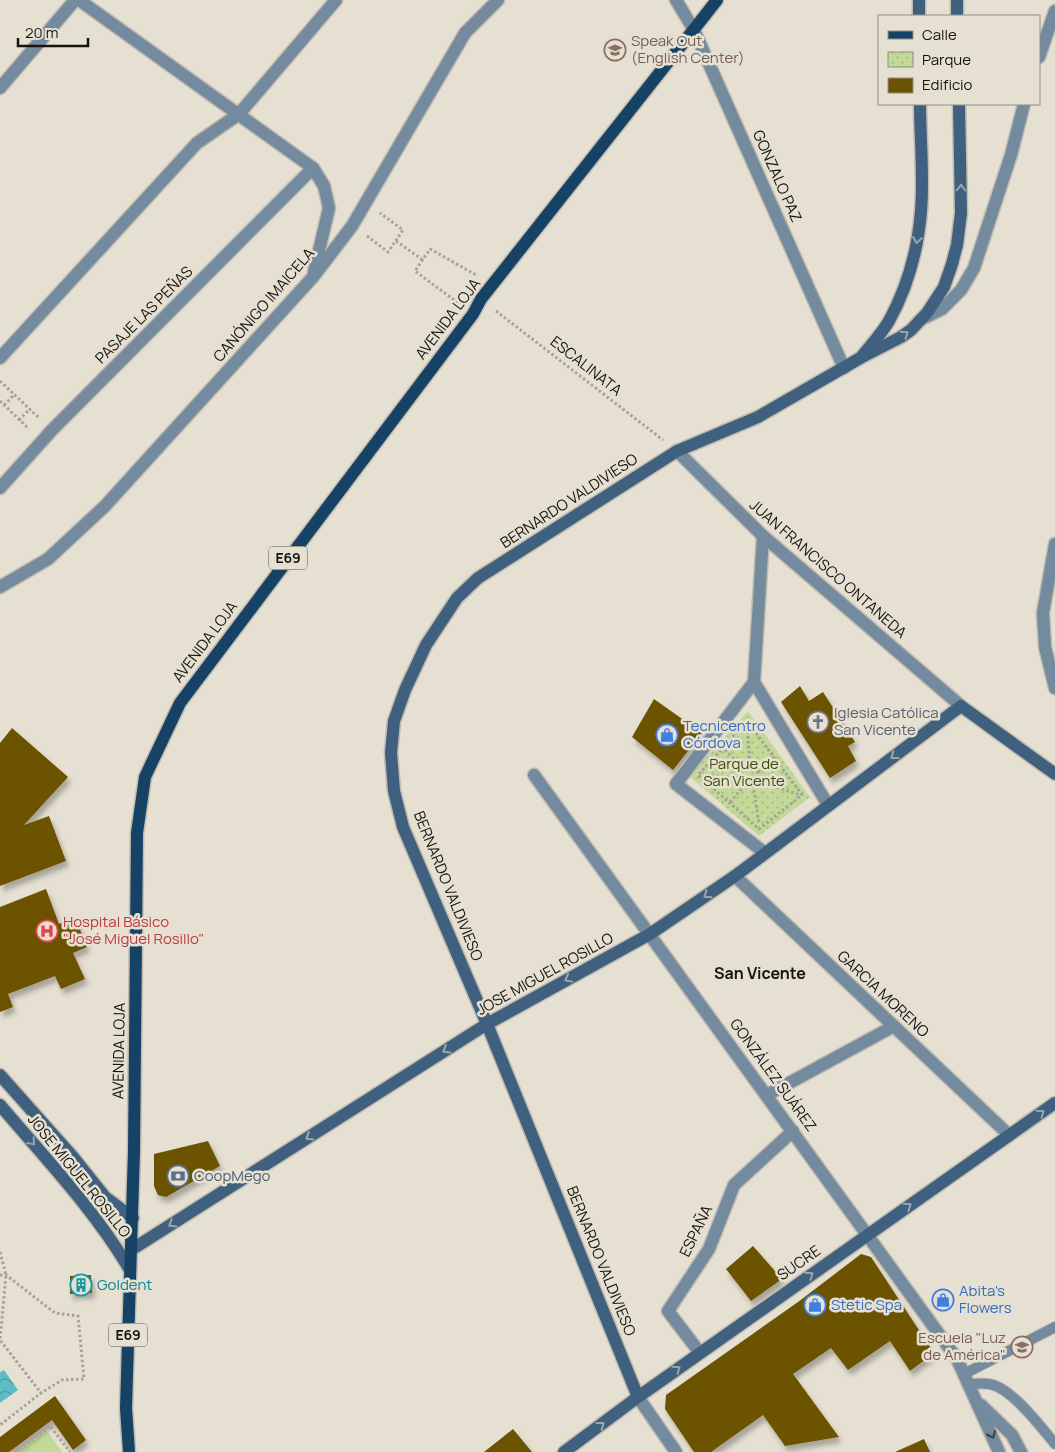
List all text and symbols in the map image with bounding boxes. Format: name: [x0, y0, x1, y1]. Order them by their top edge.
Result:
scale bar: [18, 15, 88, 47]
legend: [878, 15, 1040, 105]
text: 20 m: [25, 22, 58, 43]
text: Calle: [922, 24, 957, 45]
place label: Speak Out (English Center): [631, 30, 745, 68]
school or university icon: Speak Out (English Center): [603, 38, 627, 62]
text: Parque: [922, 49, 971, 70]
text: Edificio: [922, 74, 973, 95]
street label: GONZALO PAZ: [748, 126, 807, 225]
one-way arrow: [956, 184, 966, 192]
one-way arrow: [912, 236, 923, 244]
street label: CANÓNIGO IMAICELA: [208, 243, 319, 366]
street label: PASAJE LAS PEÑAS: [90, 261, 197, 368]
street label: AVENIDA LOJA: [410, 273, 485, 364]
street label: ESCALINATA: [546, 331, 627, 401]
one-way arrow: [899, 331, 909, 340]
street label: BERNARDO VALDIVIESO: [496, 448, 642, 553]
street label: JUAN FRANCISCO ONTANEDA: [745, 494, 912, 643]
road number: E69: [269, 546, 307, 570]
street label: AVENIDA LOJA: [167, 596, 242, 687]
place label: Iglesia Católica San Vicente: [834, 702, 939, 740]
church icon: Iglesia Católica San Vicente: [806, 710, 830, 734]
place label: Tecnicentro Córdova: [683, 715, 766, 753]
shop icon: Tecnicentro Córdova: [655, 723, 679, 747]
one-way arrow: [891, 751, 900, 759]
park label: Parque de San Vicente: [703, 753, 785, 791]
street label: BERNARDO VALDIVIESO: [409, 808, 488, 964]
one-way arrow: [703, 889, 713, 898]
place label: Hospital Básico "José Miguel Rosillo": [63, 911, 204, 949]
hospital icon: Hospital Básico "José Miguel Rosillo": [35, 919, 59, 943]
street label: JOSE MIGUEL ROSILLO: [473, 927, 617, 1020]
street label: GARCIA MORENO: [833, 946, 934, 1042]
district label: San Vicente: [714, 962, 806, 984]
one-way arrow: [565, 973, 574, 983]
street label: AVENIDA LOJA: [107, 1002, 130, 1099]
street label: GONZÁLEZ SUÁREZ: [725, 1014, 822, 1135]
one-way arrow: [442, 1043, 451, 1053]
street label: JOSE MIGUEL ROSILLO: [23, 1110, 136, 1242]
one-way arrow: [1035, 1110, 1045, 1119]
one-way arrow: [305, 1130, 314, 1140]
one-way arrow: [26, 1137, 35, 1146]
bank icon: CoopMego: [166, 1164, 190, 1188]
place label: CoopMego: [194, 1165, 271, 1186]
street label: BERNARDO VALDIVIESO: [562, 1183, 641, 1339]
street label: ESPAÑA: [674, 1201, 717, 1260]
one-way arrow: [902, 1203, 912, 1212]
one-way arrow: [168, 1218, 177, 1227]
street label: SUCRE: [773, 1240, 825, 1285]
one-way arrow: [804, 1272, 814, 1281]
building icon: Goldent: [69, 1273, 93, 1297]
place label: Goldent: [97, 1274, 152, 1295]
place label: Abita's Flowers: [959, 1280, 1012, 1318]
shop icon: Abita's Flowers: [931, 1288, 955, 1312]
shop icon: Stetic Spa: [803, 1293, 827, 1317]
place label: Stetic Spa: [831, 1294, 902, 1315]
road number: E69: [109, 1324, 147, 1346]
place label: Escuela "Luz de América": [918, 1327, 1006, 1365]
school or university icon: Escuela "Luz de América": [1010, 1335, 1034, 1359]
one-way arrow: [672, 1366, 681, 1375]
one-way arrow: [595, 1422, 604, 1430]
one-way arrow: [985, 1430, 996, 1439]

